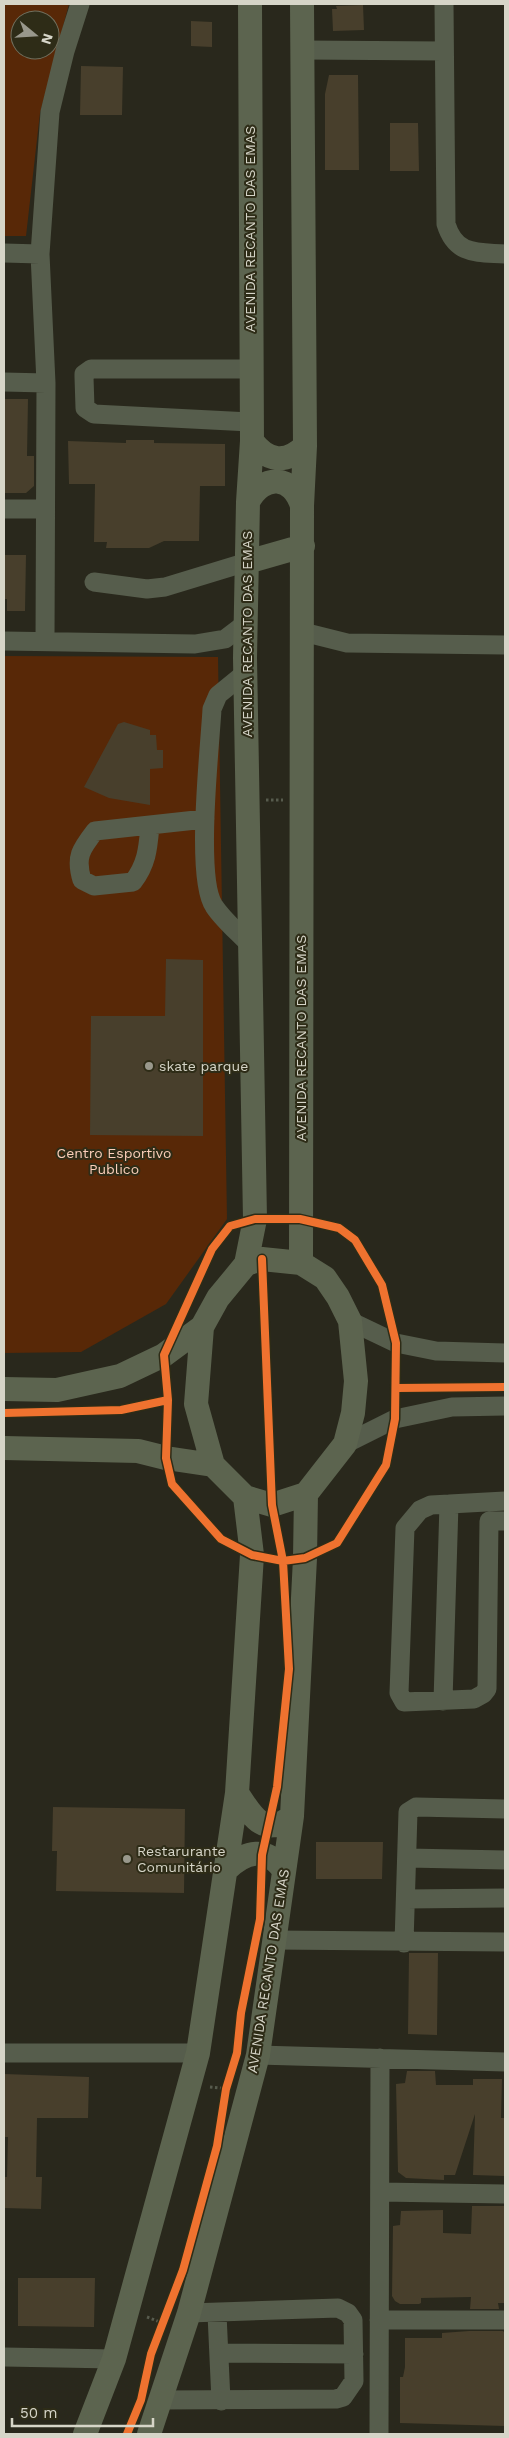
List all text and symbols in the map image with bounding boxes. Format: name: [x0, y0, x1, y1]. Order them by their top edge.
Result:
north arrow: [10, 10, 60, 60]
text: N: [38, 32, 57, 46]
street label: AVENIDA RECANTO DAS EMAS: [242, 126, 258, 332]
street label: AVENIDA RECANTO DAS EMAS: [239, 531, 255, 737]
street label: AVENIDA RECANTO DAS EMAS: [293, 935, 309, 1141]
place label: skate parque: [159, 1058, 248, 1074]
marker: skate parque: [143, 1060, 155, 1072]
park label: Centro Esportivo Publico: [57, 1145, 171, 1177]
place label: Restarurante Comunitário: [137, 1843, 226, 1875]
marker: Restarurante Comunitário: [121, 1853, 133, 1865]
street label: AVENIDA RECANTO DAS EMAS: [244, 1868, 292, 2074]
scale bar: [12, 2396, 154, 2428]
text: 50 m: [20, 2404, 57, 2422]

